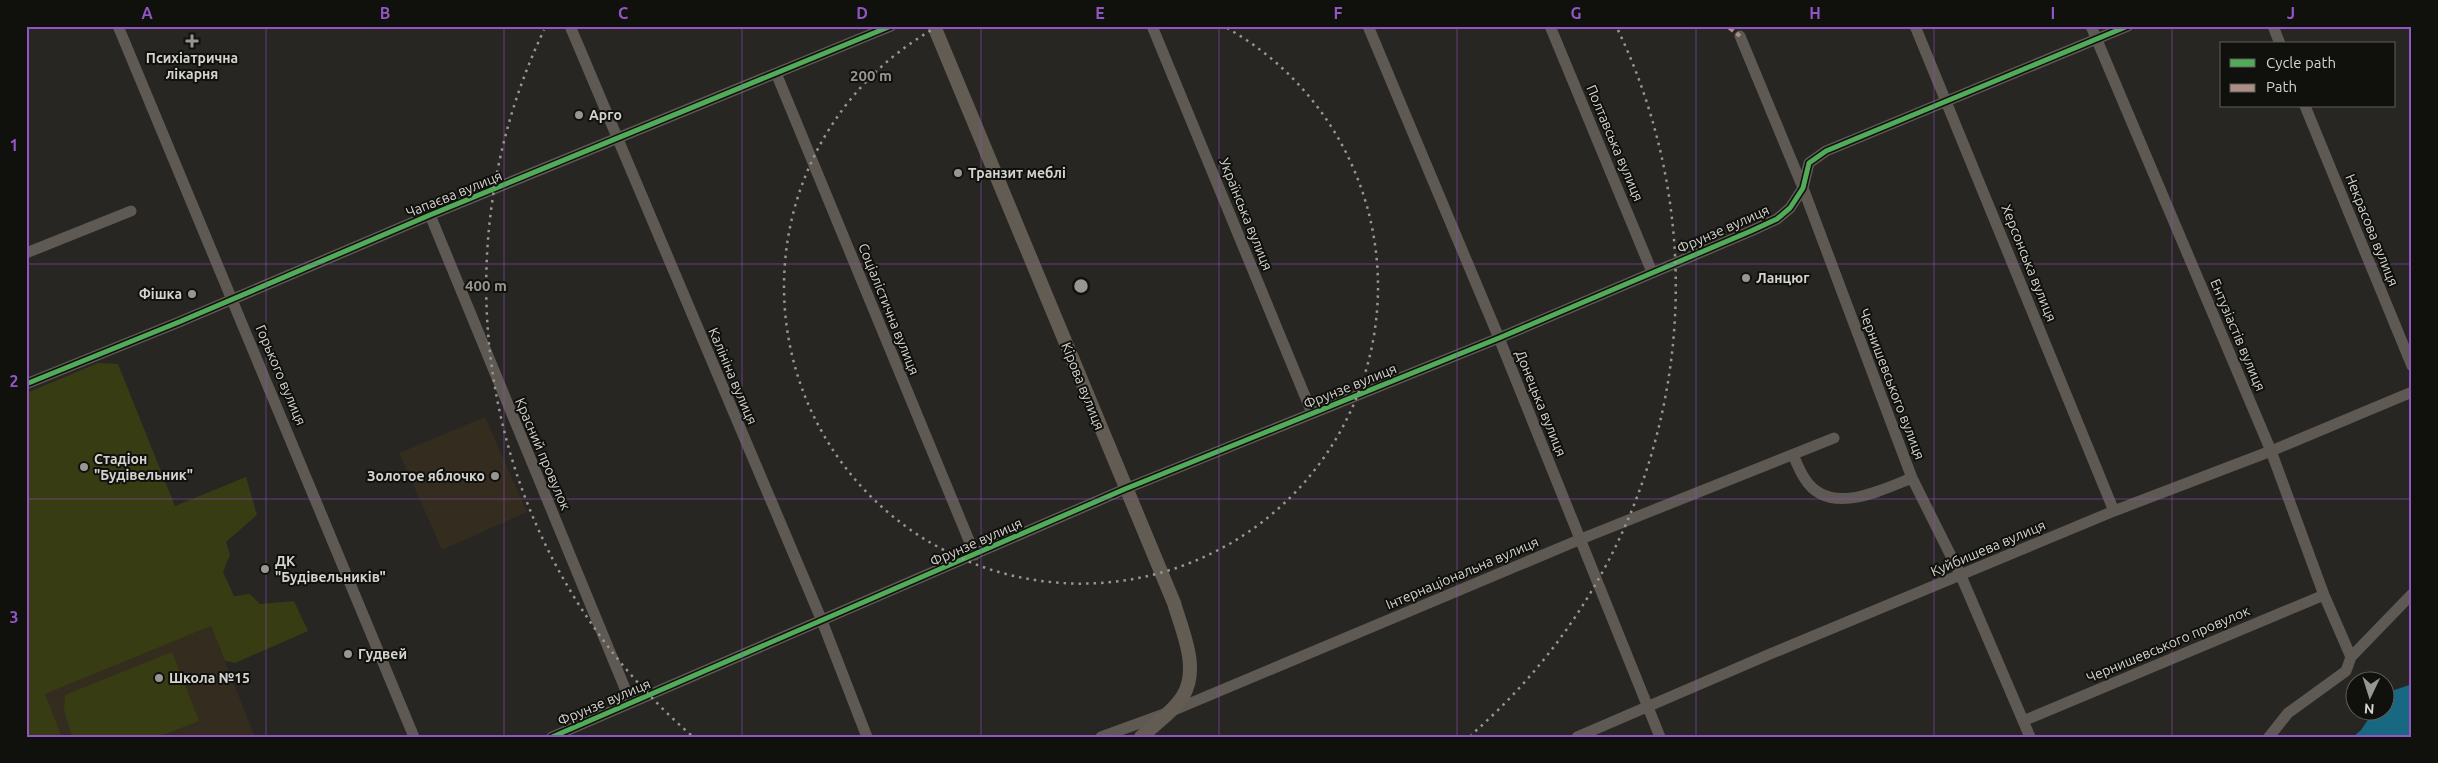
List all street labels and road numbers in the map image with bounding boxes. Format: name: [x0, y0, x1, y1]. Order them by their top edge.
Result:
street label: Полтавська вулиця: [1583, 82, 1647, 204]
street label: Українська вулиця: [1216, 156, 1276, 272]
street label: Чапаєва вулиця: [404, 167, 504, 221]
street label: Некрасова вулиця: [2342, 172, 2402, 288]
street label: Фрунзе вулиця: [1674, 202, 1772, 256]
street label: Херсонська вулиця: [1998, 202, 2060, 324]
street label: Соціалістична вулиця: [855, 241, 923, 377]
street label: Ентузіастів вулиця: [2207, 277, 2269, 393]
street label: Чернишевського вулиця: [1856, 306, 1928, 462]
street label: Горького вулиця: [253, 322, 309, 428]
street label: Калініна вулиця: [705, 325, 761, 427]
street label: Кірова вулиця: [1058, 340, 1108, 432]
street label: Донецька вулиця: [1512, 348, 1570, 458]
street label: Фрунзе вулиця: [1301, 360, 1399, 412]
street label: Красний провулок: [512, 395, 574, 513]
street label: Фрунзе вулиця: [927, 515, 1025, 569]
street label: Куйбишева вулиця: [1928, 517, 2048, 579]
street label: Інтернаціональна вулиця: [1383, 533, 1541, 613]
street label: Чернишевського провулок: [2084, 602, 2252, 686]
street label: Фрунзе вулиця: [555, 675, 653, 729]

